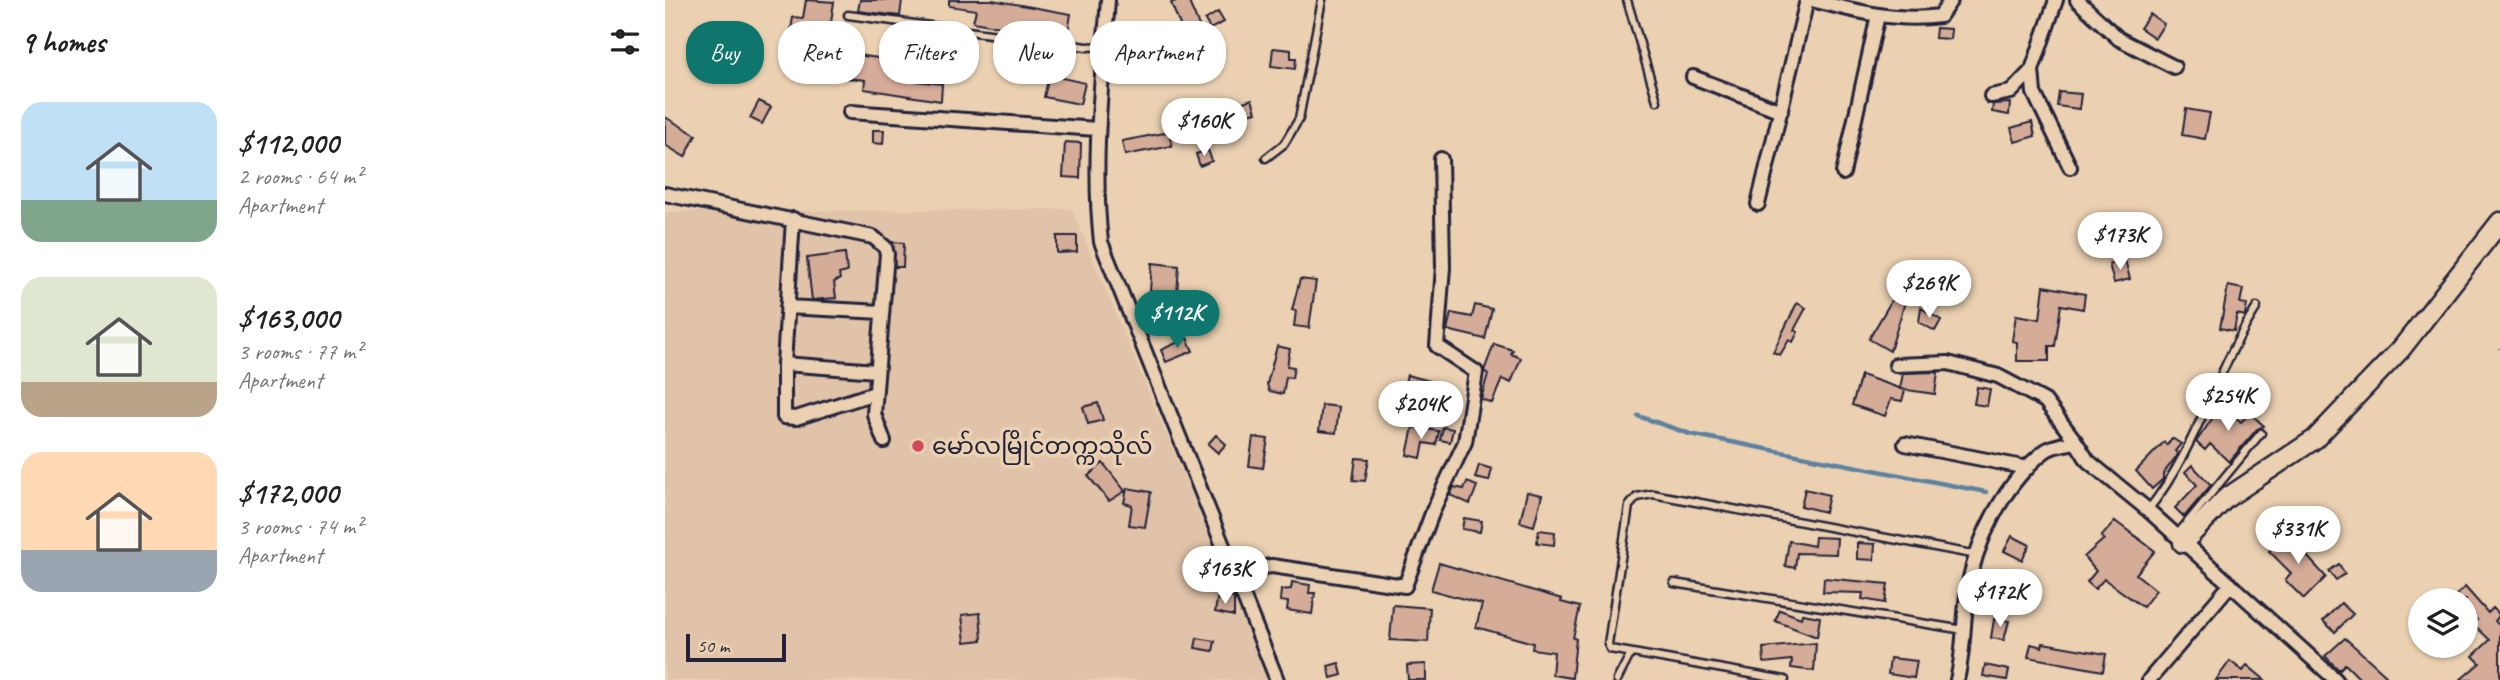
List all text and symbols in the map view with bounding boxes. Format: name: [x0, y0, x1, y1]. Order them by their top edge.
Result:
chip: Buy: [686, 21, 764, 84]
chip: Rent: [778, 21, 865, 84]
chip: Filters: [879, 21, 979, 84]
chip: New: [993, 21, 1076, 84]
chip: Apartment: [1090, 21, 1226, 84]
text: 9 homes: [21, 23, 105, 61]
icon: filters: [606, 23, 644, 61]
pin: $160K: [1155, 99, 1253, 158]
text: $160K: [1177, 106, 1231, 135]
text: $112,000: [238, 124, 338, 162]
icon: home: [77, 130, 161, 214]
text: 2 rooms · 64 m²: [238, 162, 362, 191]
text: Apartment: [238, 191, 323, 220]
pin: $173K: [2071, 212, 2169, 272]
text: $173K: [2094, 220, 2147, 249]
pin: $269K: [1880, 260, 1978, 320]
text: $269K: [1902, 268, 1956, 297]
pin: $112K: [1128, 290, 1226, 350]
text: $112K: [1150, 298, 1204, 327]
text: $163,000: [238, 299, 339, 337]
icon: home: [77, 305, 161, 389]
text: 3 rooms · 77 m²: [238, 337, 362, 366]
text: Apartment: [238, 366, 323, 395]
pin: $254K: [2179, 374, 2277, 433]
text: $254K: [2202, 381, 2254, 410]
pin: $204K: [1372, 382, 1470, 441]
text: $204K: [1394, 389, 1448, 418]
place label: မော်လမြိုင်တက္ကသိုလ်: [932, 430, 1153, 465]
marker: မော်လမြိုင်တက္ကသိုလ်: [910, 438, 926, 454]
text: $172,000: [238, 474, 338, 512]
icon: home: [77, 480, 161, 564]
pin: $331K: [2249, 506, 2347, 566]
text: 3 rooms · 74 m²: [238, 512, 362, 541]
text: $331K: [2271, 514, 2325, 543]
text: Apartment: [238, 541, 323, 570]
pin: $163K: [1176, 546, 1274, 606]
text: $163K: [1198, 554, 1252, 583]
pin: $172K: [1951, 570, 2049, 629]
text: $172K: [1974, 577, 2027, 606]
map controls: [2408, 588, 2478, 658]
button: layers: [2408, 588, 2478, 658]
scale bar: [686, 631, 786, 663]
text: 50 m: [697, 634, 729, 658]

